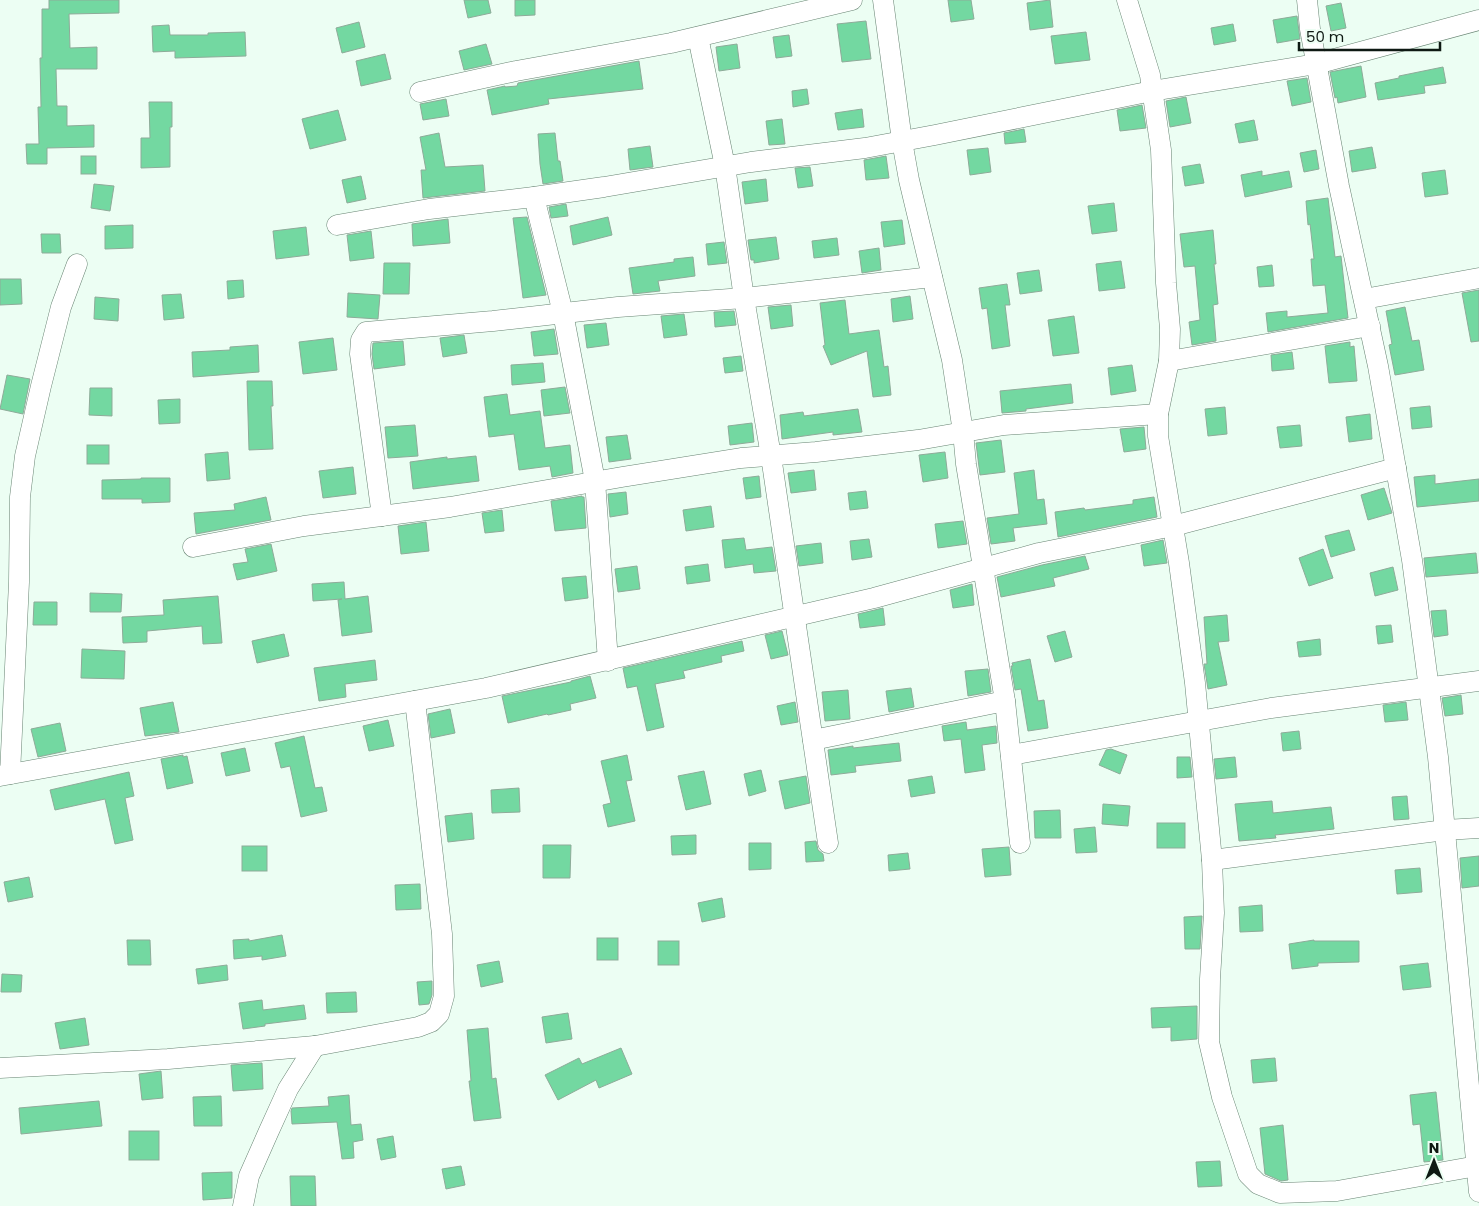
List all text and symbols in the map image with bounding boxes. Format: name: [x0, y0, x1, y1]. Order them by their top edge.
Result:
scale bar: [1299, 20, 1440, 52]
text: 50 m: [1306, 26, 1344, 47]
north arrow: [1409, 1136, 1459, 1186]
text: N: [1429, 1138, 1439, 1158]

